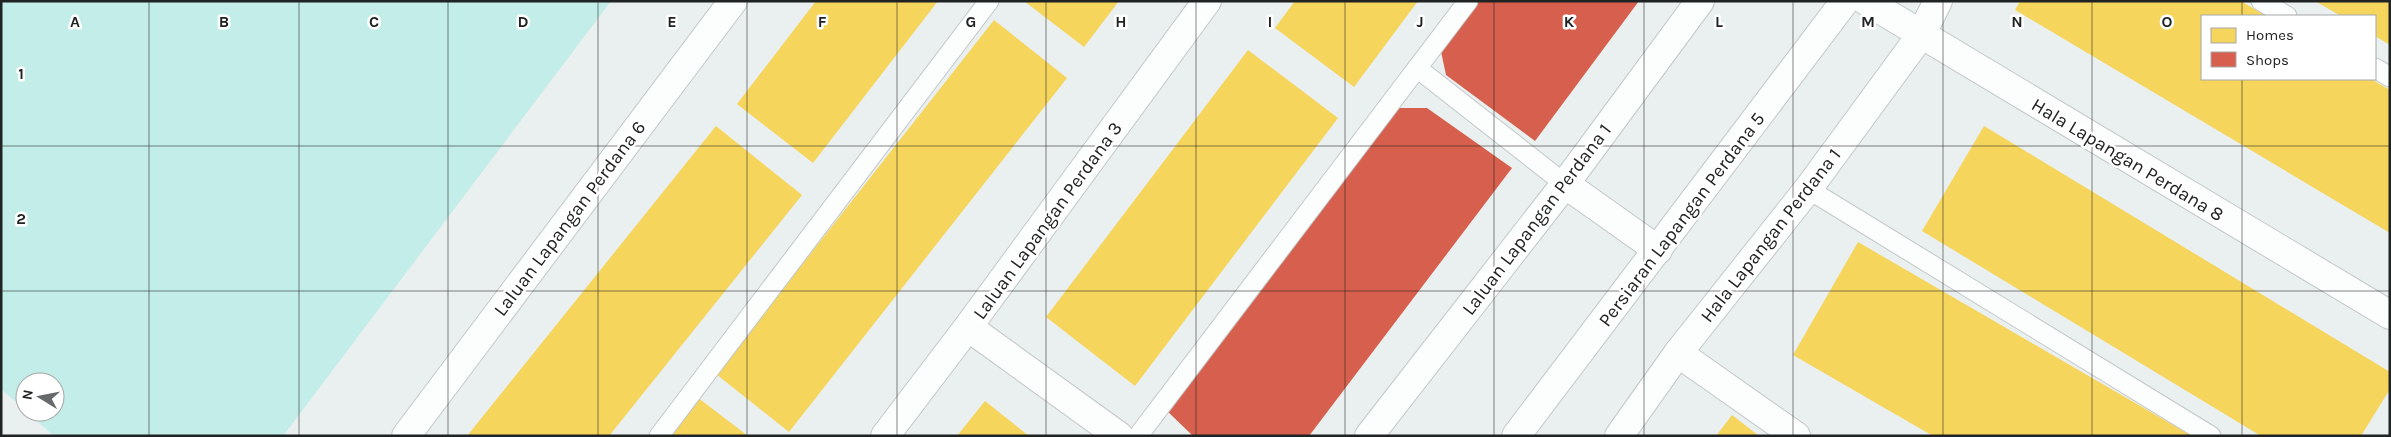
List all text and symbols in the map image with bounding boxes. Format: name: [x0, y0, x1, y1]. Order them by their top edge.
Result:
text: A: [70, 12, 80, 31]
text: B: [219, 12, 229, 31]
text: C: [369, 12, 379, 31]
text: D: [518, 12, 529, 31]
text: E: [667, 12, 677, 31]
text: F: [818, 12, 827, 31]
text: G: [966, 12, 976, 31]
text: H: [1115, 12, 1127, 31]
text: I: [1268, 12, 1272, 31]
text: J: [1416, 12, 1424, 31]
text: K: [1564, 12, 1575, 31]
text: L: [1715, 12, 1723, 31]
text: M: [1861, 12, 1875, 31]
text: N: [2011, 12, 2023, 31]
text: O: [2162, 12, 2173, 31]
legend: [2201, 15, 2376, 80]
text: Homes: [2246, 26, 2294, 44]
text: Shops: [2246, 51, 2289, 69]
text: 1: [18, 64, 24, 83]
street label: Hala Lapangan Perdana 8: [2028, 94, 2227, 226]
street label: Persiaran Lapangan Perdana 5: [1594, 108, 1769, 331]
street label: Laluan Lapangan Perdana 6: [489, 117, 650, 320]
street label: Laluan Lapangan Perdana 3: [969, 118, 1127, 324]
street label: Laluan Lapangan Perdana 1: [1458, 120, 1616, 320]
street label: Hala Lapangan Perdana 1: [1696, 144, 1846, 327]
text: 2: [16, 209, 26, 228]
north arrow: [15, 372, 65, 422]
text: N: [18, 388, 37, 401]

